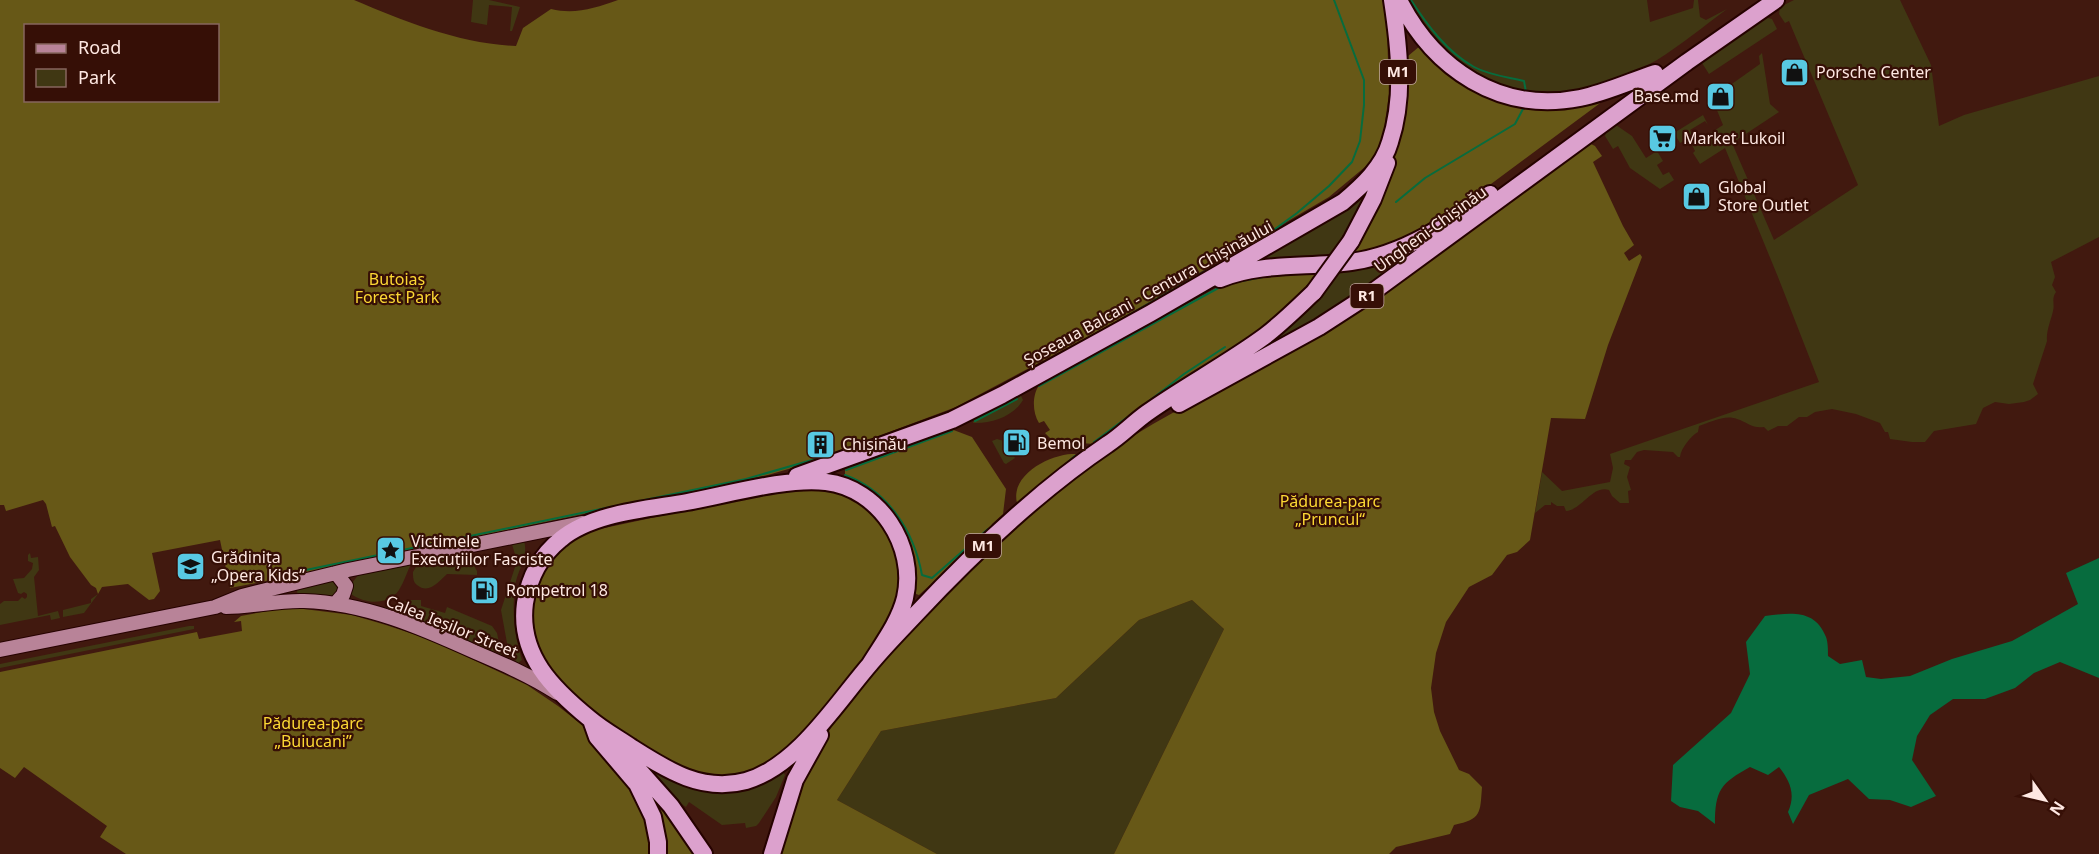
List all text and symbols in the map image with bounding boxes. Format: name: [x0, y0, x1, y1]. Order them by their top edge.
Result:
legend: [24, 24, 219, 102]
text: Road: [78, 35, 121, 59]
shop icon: Porsche Center: [1779, 56, 1811, 88]
road number: M1: [1380, 60, 1416, 84]
place label: Porsche Center: [1816, 61, 1931, 83]
text: Park: [78, 65, 116, 89]
shop icon: Base.md: [1704, 80, 1736, 112]
place label: Base.md: [1634, 85, 1699, 107]
supermarket icon: Market Lukoil: [1646, 122, 1678, 154]
place label: Market Lukoil: [1683, 127, 1785, 149]
place label: Global Store Outlet: [1718, 176, 1809, 216]
shop icon: Global Store Outlet: [1681, 180, 1713, 212]
street label: Ungheni-Chișinău: [1369, 181, 1491, 277]
street label: Șoseaua Balcani - Centura Chișinăului: [1019, 215, 1277, 371]
park label: Butoiaș Forest Park: [355, 268, 440, 308]
road number: R1: [1350, 284, 1384, 308]
fuel station icon: Bemol: [1000, 427, 1032, 459]
building icon: Chișinău: [805, 428, 837, 460]
place label: Bemol: [1037, 432, 1085, 454]
place label: Chișinău: [842, 433, 907, 455]
park label: Pădurea-parc „Pruncul“: [1280, 490, 1381, 530]
place label: Victimele Execuțiilor Fasciste: [411, 530, 552, 570]
place icon: Victimele Execuțiilor Fasciste: [374, 534, 406, 566]
road number: M1: [965, 534, 1001, 558]
place label: Grădinița „Opera Kids”: [211, 546, 305, 586]
school or university icon: Grădinița „Opera Kids”: [174, 550, 206, 582]
fuel station icon: Rompetrol 18: [469, 574, 501, 606]
place label: Rompetrol 18: [506, 579, 608, 601]
street label: Calea Ieșilor Street: [383, 589, 522, 663]
park label: Pădurea-parc „Buiucani”: [263, 712, 364, 752]
north arrow: [2015, 770, 2075, 830]
text: N: [2045, 797, 2070, 820]

